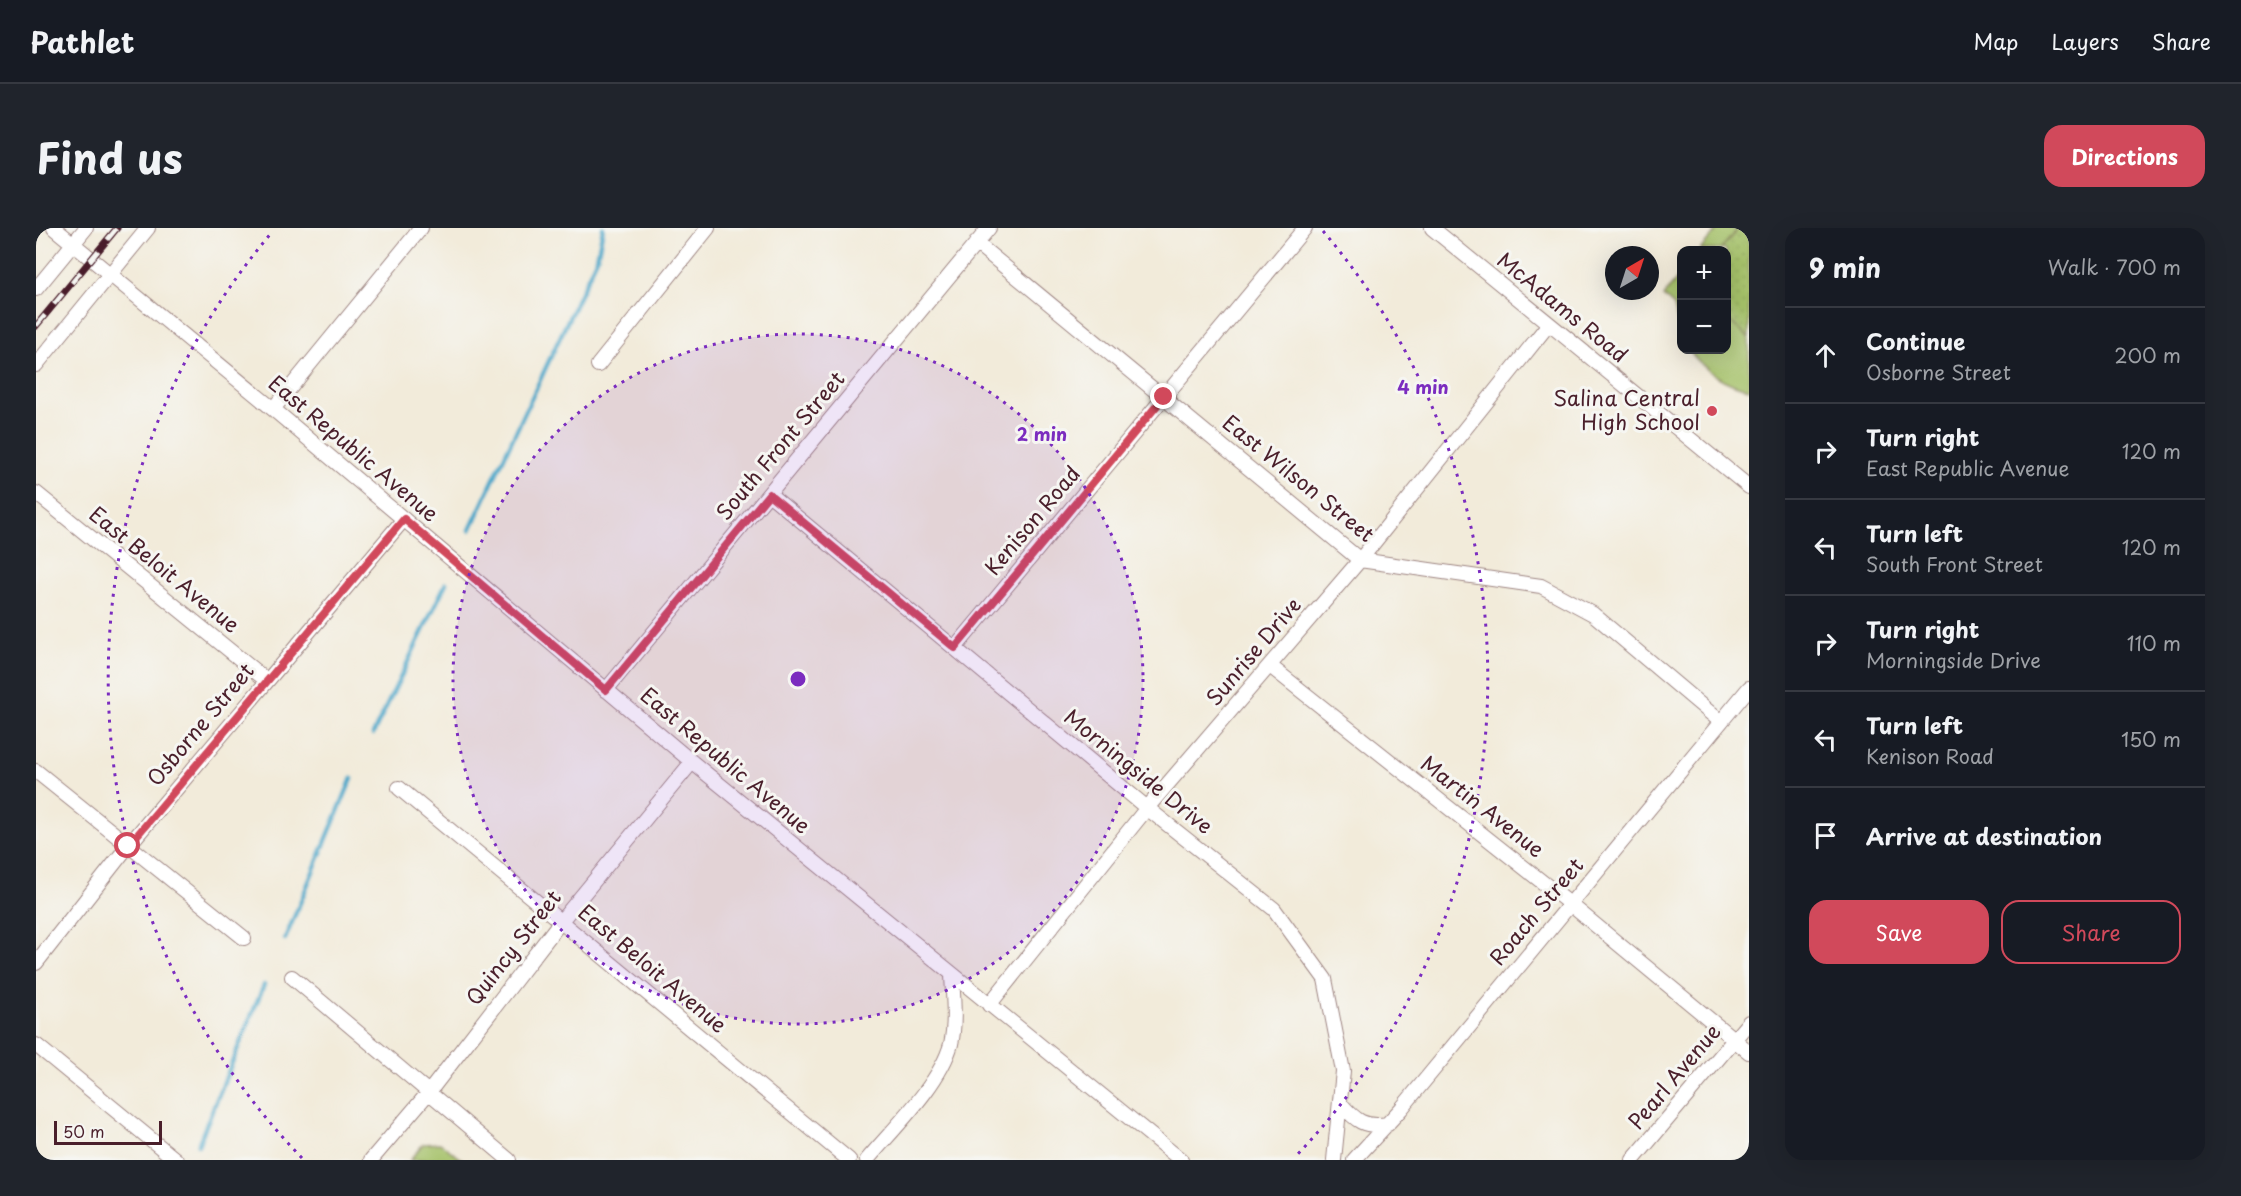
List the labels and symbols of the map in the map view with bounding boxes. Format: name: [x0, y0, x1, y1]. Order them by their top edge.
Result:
street label: McAdams Road: [1491, 244, 1636, 369]
north arrow: [1605, 246, 1659, 300]
street label: South Front Street: [708, 363, 851, 526]
street label: East Republic Avenue: [262, 367, 446, 528]
text: 4 min: [1397, 373, 1449, 400]
place label: Salina Central High School: [1553, 381, 1700, 437]
route end: [1150, 383, 1176, 409]
marker: Salina Central High School: [1705, 404, 1719, 418]
street label: East Wilson Street: [1216, 406, 1382, 549]
text: 2 min: [1017, 420, 1067, 447]
street label: Kenison Road: [976, 458, 1087, 581]
street label: East Beloit Avenue: [83, 498, 247, 639]
street label: Sunrise Drive: [1197, 589, 1308, 712]
street label: Osborne Street: [138, 655, 261, 792]
centre of rings: [788, 669, 808, 689]
street label: East Republic Avenue: [634, 679, 818, 840]
street label: Morningside Drive: [1058, 700, 1221, 841]
street label: Martin Avenue: [1415, 747, 1552, 864]
route start: [114, 832, 140, 858]
street label: Roach Street: [1481, 850, 1590, 971]
street label: Quincy Street: [457, 882, 568, 1011]
street label: East Beloit Avenue: [572, 896, 735, 1039]
street label: Pearl Avenue: [1620, 1016, 1727, 1135]
scale bar: [54, 1118, 162, 1146]

